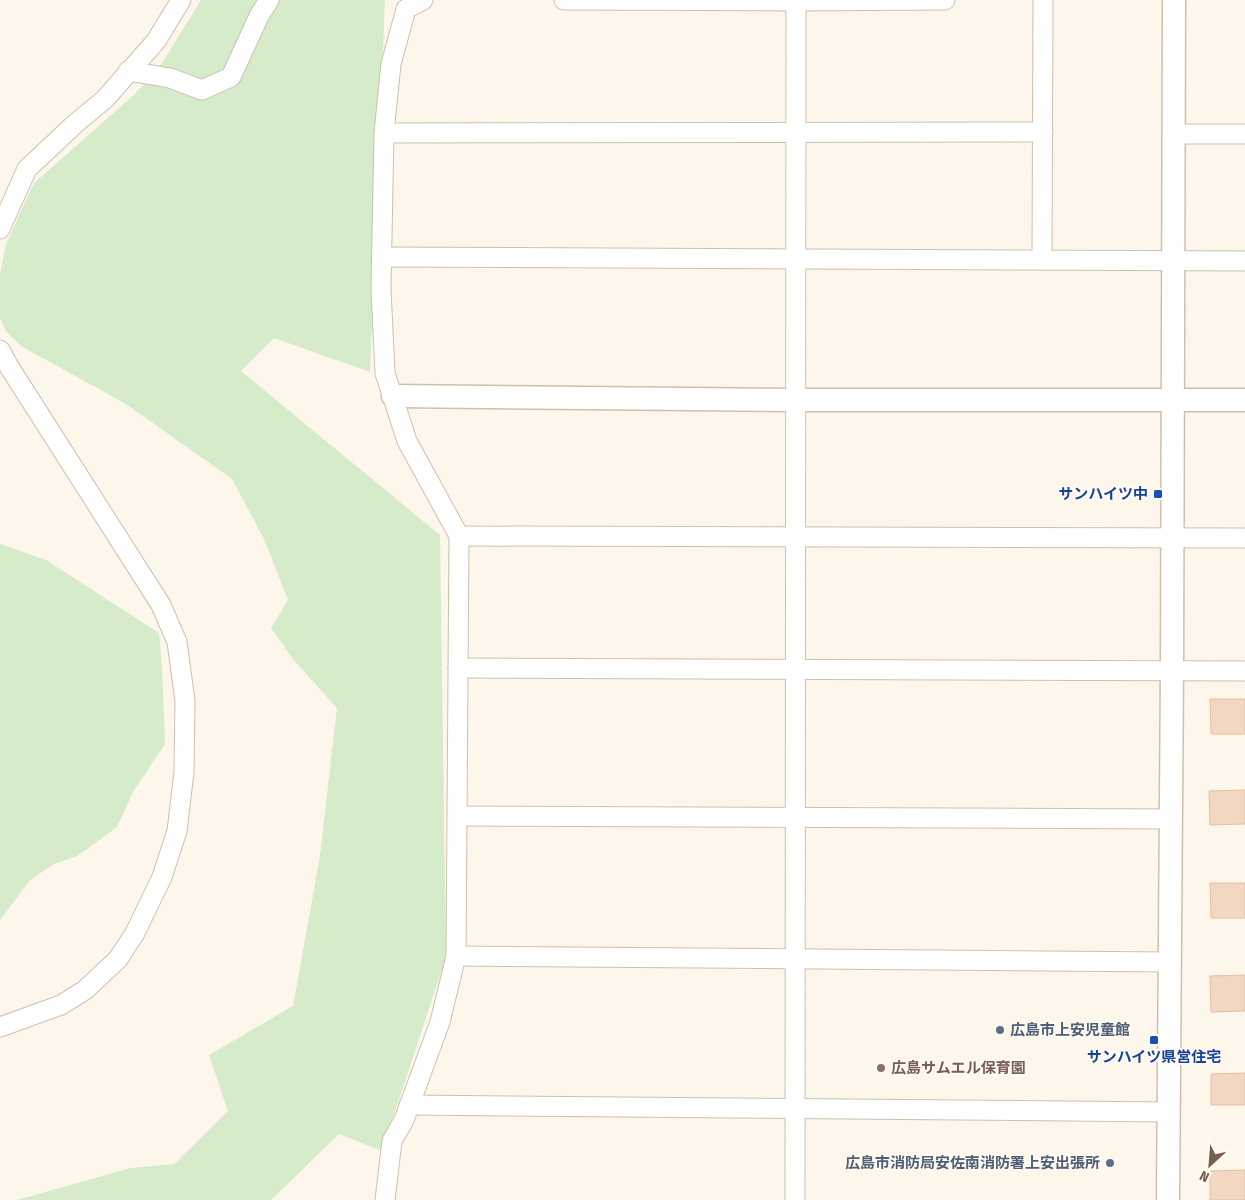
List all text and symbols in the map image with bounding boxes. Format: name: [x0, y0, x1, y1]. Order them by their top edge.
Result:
place label: サンハイツ中: [1058, 485, 1148, 503]
marker: サンハイツ中: [1152, 488, 1164, 500]
place label: 広島市上安児童館: [1010, 1021, 1130, 1039]
marker: 広島市上安児童館: [994, 1024, 1006, 1036]
marker: サンハイツ県営住宅: [1148, 1034, 1160, 1046]
place label: サンハイツ県営住宅: [1087, 1048, 1221, 1066]
place label: 広島サムエル保育園: [891, 1059, 1026, 1077]
marker: 広島サムエル保育園: [875, 1062, 887, 1074]
north arrow: [1185, 1140, 1235, 1190]
place label: 広島市消防局安佐南消防署上安出張所: [845, 1154, 1100, 1172]
marker: 広島市消防局安佐南消防署上安出張所: [1104, 1157, 1116, 1169]
text: N: [1197, 1167, 1212, 1186]

